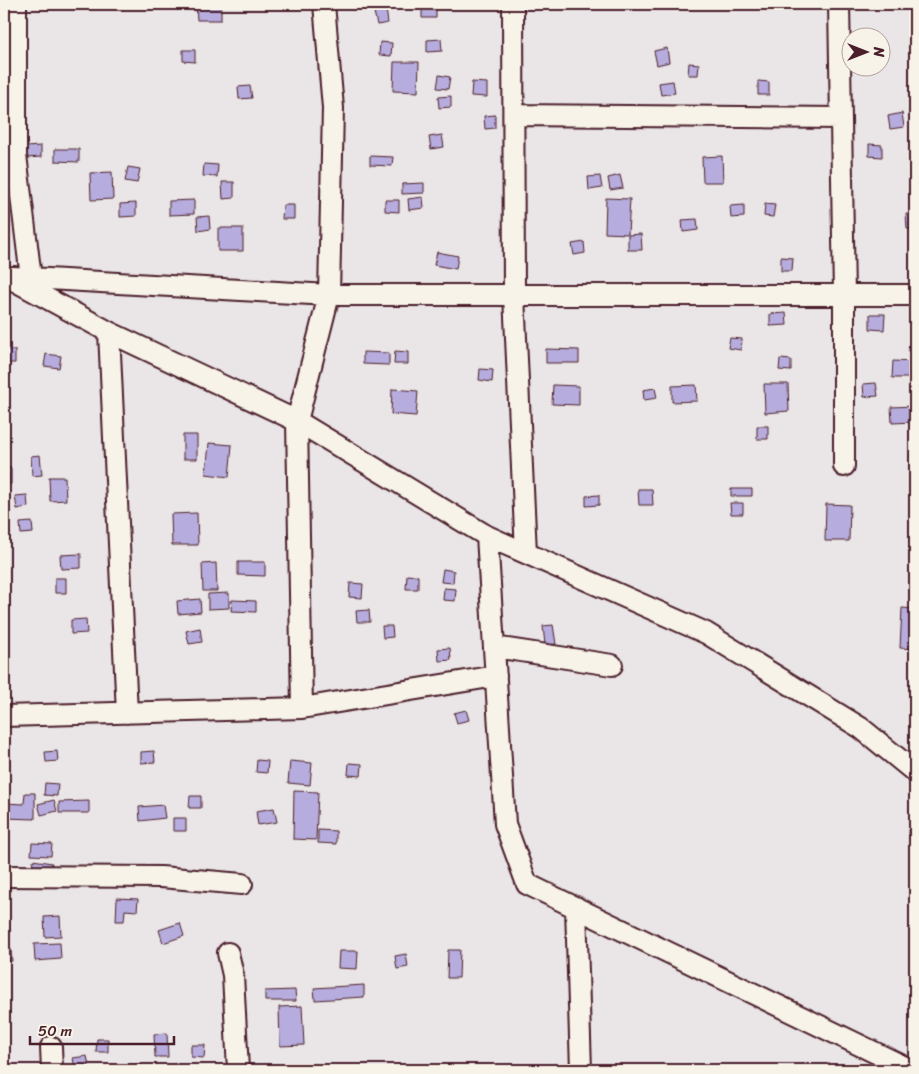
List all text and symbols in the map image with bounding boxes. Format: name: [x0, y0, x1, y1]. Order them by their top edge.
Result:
north arrow: [842, 28, 892, 78]
text: N: [866, 46, 891, 57]
scale bar: [30, 1014, 174, 1046]
text: 50 m: [38, 1018, 73, 1044]

